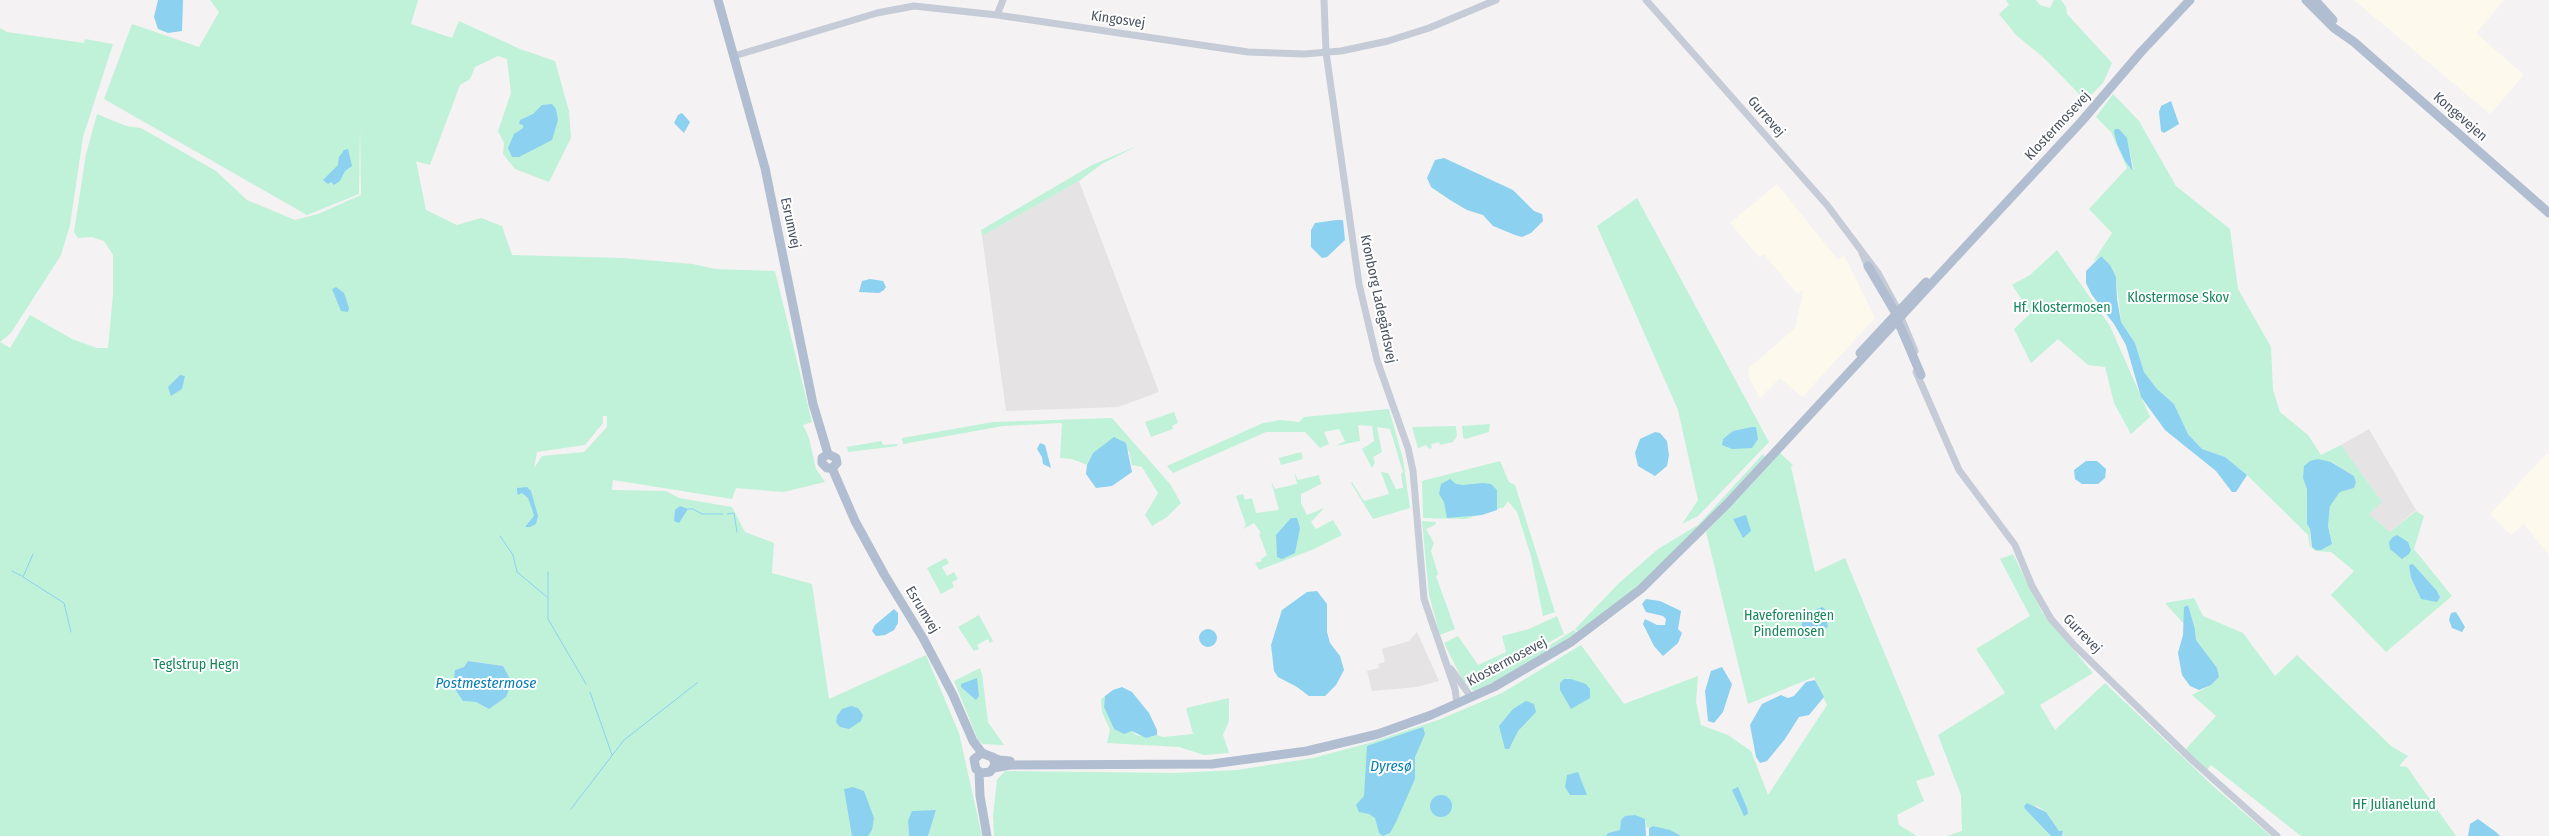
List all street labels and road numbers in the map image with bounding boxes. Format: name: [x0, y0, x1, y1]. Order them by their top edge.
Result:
street label: Kingosvej: [1090, 8, 1146, 32]
street label: Klostermosevej: [2022, 88, 2094, 164]
street label: Kongevejen: [2430, 89, 2490, 145]
street label: Gurrevej: [1744, 93, 1788, 141]
street label: Esrumvej: [776, 196, 804, 250]
street label: Kronborg Ladegårdsvej: [1356, 233, 1400, 365]
street label: Esrumvej: [901, 583, 943, 637]
street label: Gurrevej: [2059, 611, 2105, 657]
street label: Klostermosevej: [1464, 634, 1550, 690]

